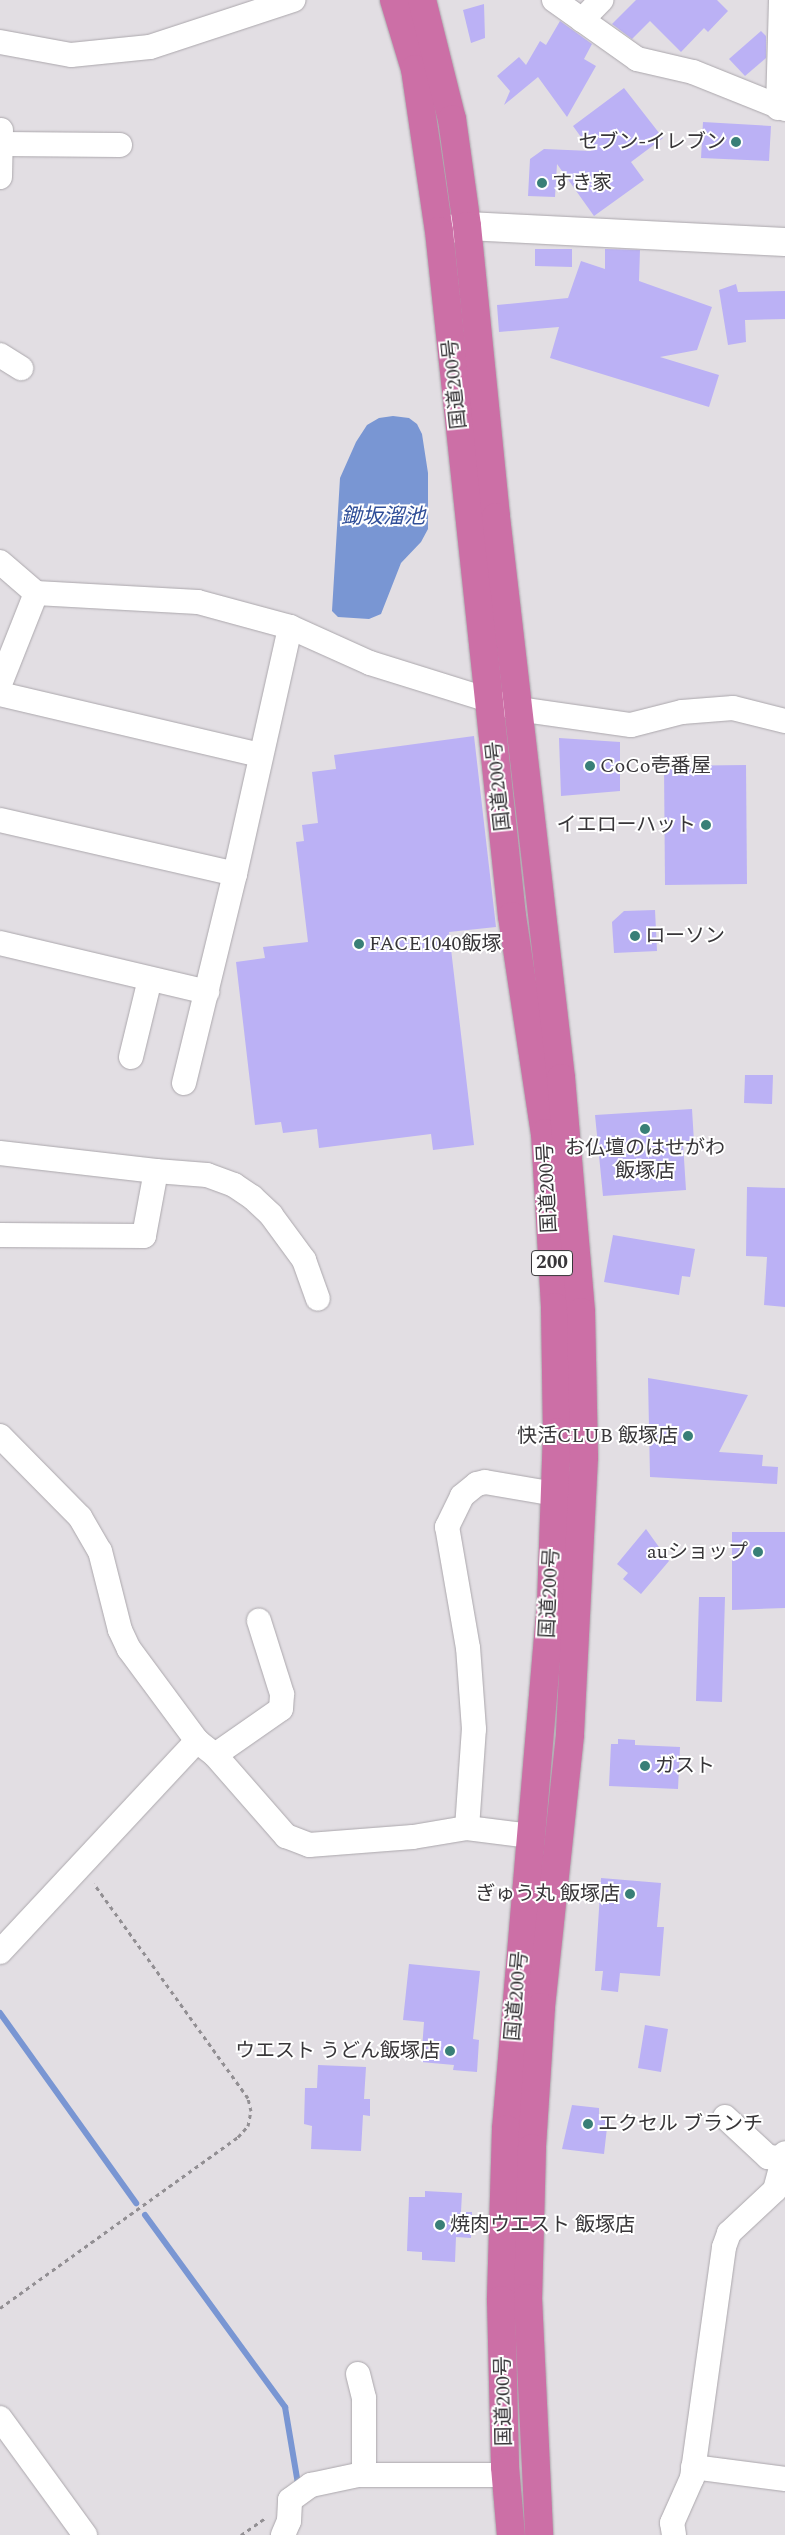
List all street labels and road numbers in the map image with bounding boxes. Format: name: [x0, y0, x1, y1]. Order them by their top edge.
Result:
street label: 国道200号: [438, 338, 472, 430]
street label: 国道200号: [482, 740, 516, 832]
street label: 国道200号: [534, 1142, 562, 1234]
road number: 200: [531, 1246, 573, 1280]
street label: 国道200号: [536, 1547, 564, 1639]
street label: 国道200号: [501, 1950, 533, 2042]
street label: 国道200号: [491, 2356, 517, 2446]

